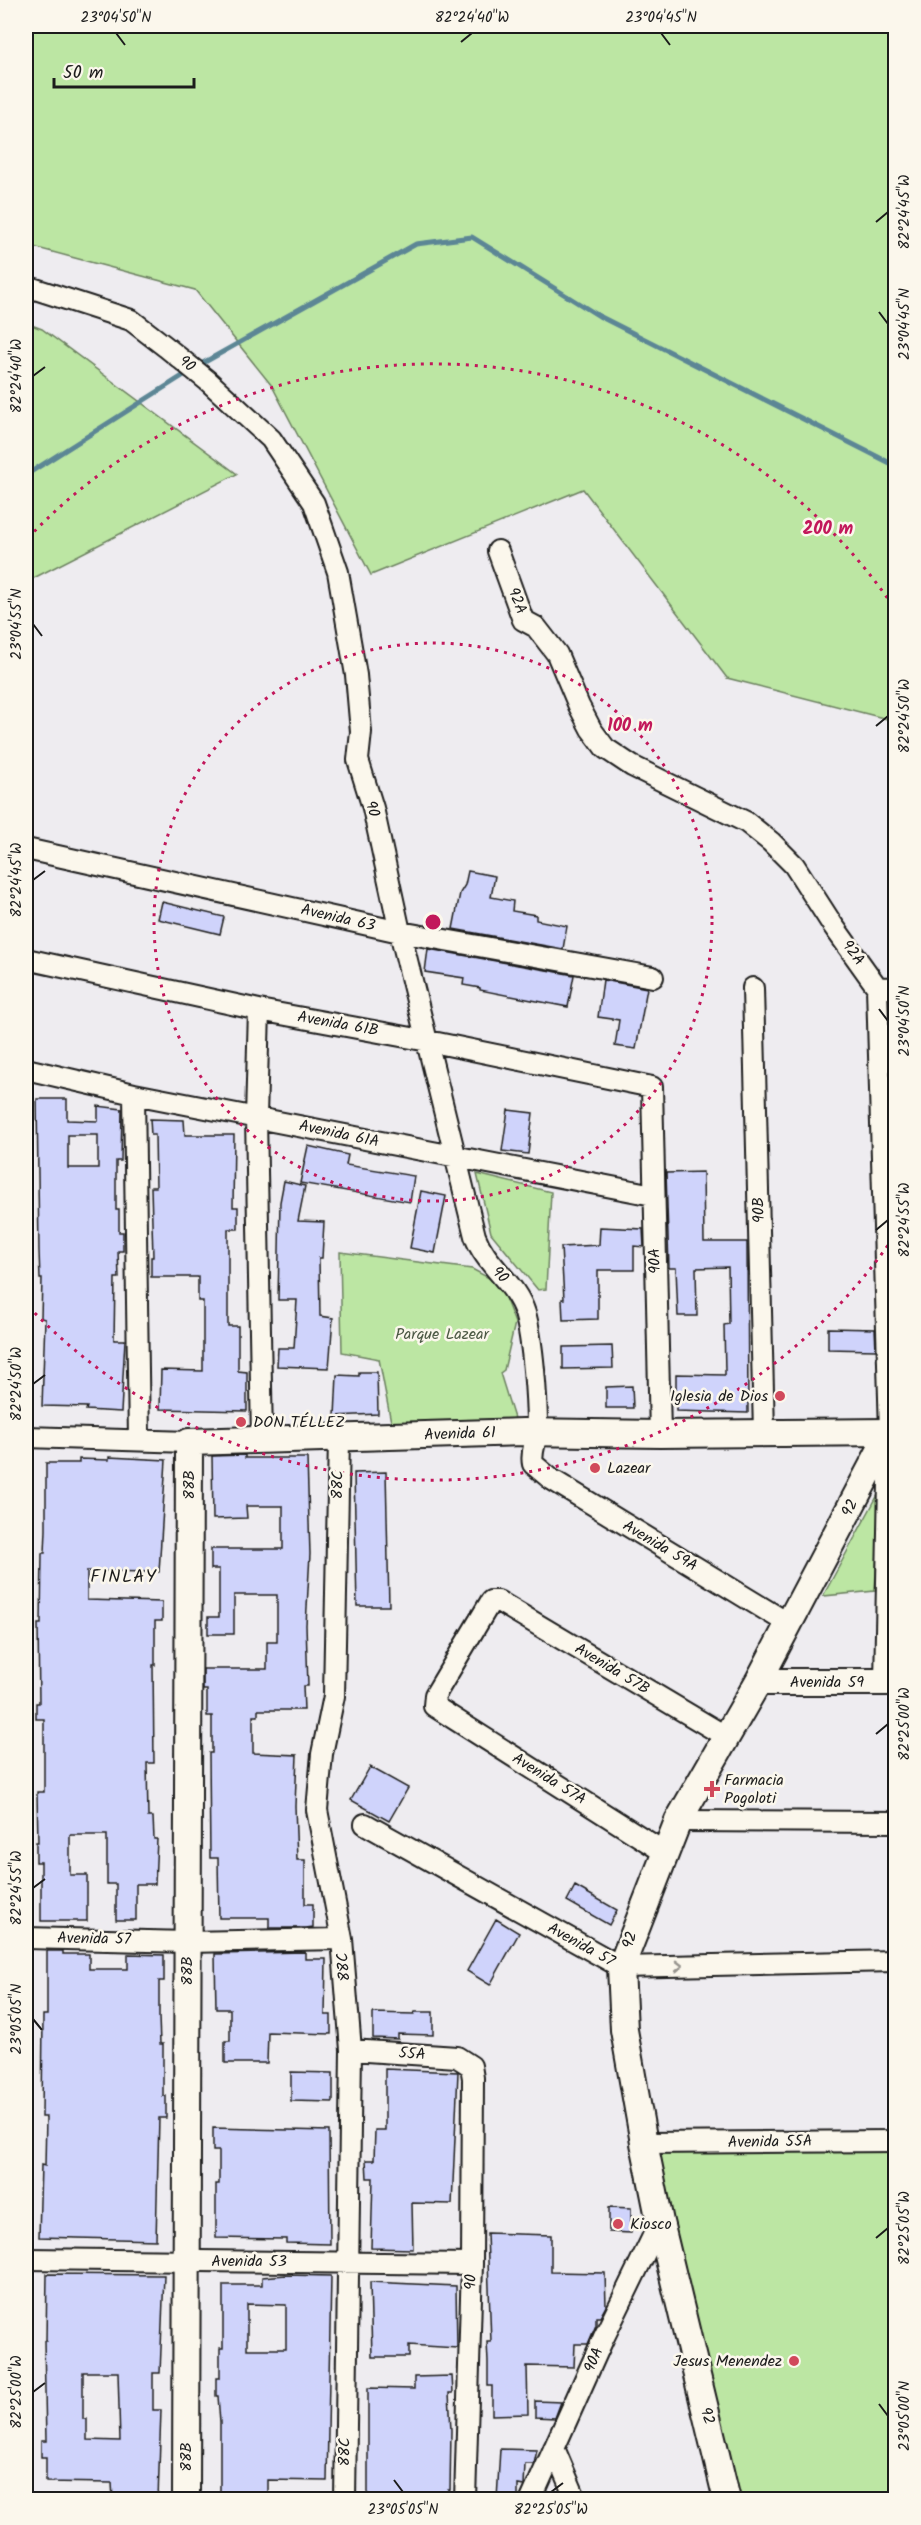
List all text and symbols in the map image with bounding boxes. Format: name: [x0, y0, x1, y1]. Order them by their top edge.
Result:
text: 23°04'50"N: [81, 6, 151, 30]
text: 82°24'40"W: [435, 6, 509, 30]
text: 23°04'45"N: [625, 6, 697, 30]
scale bar: [54, 51, 194, 89]
text: 50 m: [63, 59, 103, 88]
text: 82°24'45"W: [893, 174, 917, 250]
text: 23°04'45"N: [893, 288, 917, 360]
text: 82°24'40"W: [5, 339, 29, 413]
street label: 90: [173, 349, 201, 379]
text: 200 m: [803, 515, 854, 544]
street label: 92A: [501, 584, 534, 618]
text: 23°04'55"N: [5, 588, 29, 660]
text: 82°24'50"W: [893, 679, 917, 753]
text: 100 m: [607, 712, 653, 741]
street label: 90: [358, 798, 386, 820]
text: 82°24'45"W: [5, 842, 29, 918]
street label: Avenida 63: [298, 897, 378, 939]
centre of rings: [423, 912, 443, 932]
street label: 92A: [835, 935, 871, 971]
text: 23°04'50"N: [893, 986, 917, 1056]
street label: Avenida 61B: [295, 1005, 381, 1043]
street label: Avenida 61A: [297, 1113, 382, 1155]
text: 82°24'55"W: [893, 1182, 917, 1257]
street label: 90B: [746, 1197, 772, 1223]
street label: 90A: [642, 1248, 668, 1274]
street label: 90: [485, 1261, 515, 1289]
park label: Parque Lazear: [395, 1322, 491, 1347]
text: 82°24'50"W: [5, 1347, 29, 1421]
place label: Iglesia de Dios: [670, 1384, 768, 1409]
marker: Iglesia de Dios: [773, 1389, 787, 1403]
place label: DON TÉLLEZ: [253, 1410, 345, 1435]
marker: DON TÉLLEZ: [234, 1415, 248, 1429]
street label: Avenida 61: [424, 1420, 496, 1448]
place label: Lazear: [607, 1456, 652, 1481]
marker: Lazear: [588, 1461, 602, 1475]
street label: 88B: [177, 1470, 202, 1500]
street label: 88C: [325, 1470, 351, 1500]
street label: 92: [835, 1495, 865, 1521]
street label: Avenida 59A: [618, 1514, 703, 1578]
district label: FINLAY: [90, 1563, 158, 1592]
street label: Avenida 57B: [570, 1637, 654, 1701]
street label: Avenida 59: [790, 1670, 864, 1695]
text: 82°25'00"W: [893, 1687, 917, 1761]
street label: Avenida 57A: [507, 1746, 591, 1812]
place label: Farmacia Pogoloti: [724, 1768, 784, 1811]
marker: Farmacia Pogoloti: [705, 1782, 719, 1796]
text: 82°24'55"W: [5, 1850, 29, 1925]
street label: Avenida 57: [543, 1916, 620, 1974]
street label: Avenida 57: [57, 1926, 132, 1952]
street label: 92: [615, 1928, 645, 1952]
street label: 88C: [330, 1952, 358, 1982]
street label: 88B: [175, 1956, 200, 1986]
one-way arrow: [675, 1960, 684, 1972]
text: 23°05'05"N: [5, 1984, 29, 2054]
street label: 55A: [398, 2041, 427, 2067]
street label: Avenida 55A: [727, 2129, 813, 2155]
text: 82°25'05"W: [893, 2191, 917, 2265]
place label: Kiosco: [630, 2212, 672, 2237]
marker: Kiosco: [611, 2217, 625, 2231]
street label: Avenida 53: [211, 2249, 287, 2274]
street label: 90: [458, 2274, 484, 2290]
street label: 90A: [577, 2343, 611, 2377]
place label: Jesus Menendez: [673, 2349, 782, 2374]
marker: Jesus Menendez: [787, 2354, 801, 2368]
text: 82°25'00"W: [5, 2355, 29, 2429]
text: 23°05'00"N: [893, 2381, 917, 2451]
street label: 92: [693, 2405, 721, 2427]
street label: 88C: [332, 2437, 358, 2467]
street label: 88B: [174, 2442, 199, 2472]
text: 23°05'05"N: [368, 2498, 438, 2522]
text: 82°25'05"W: [514, 2498, 588, 2522]

